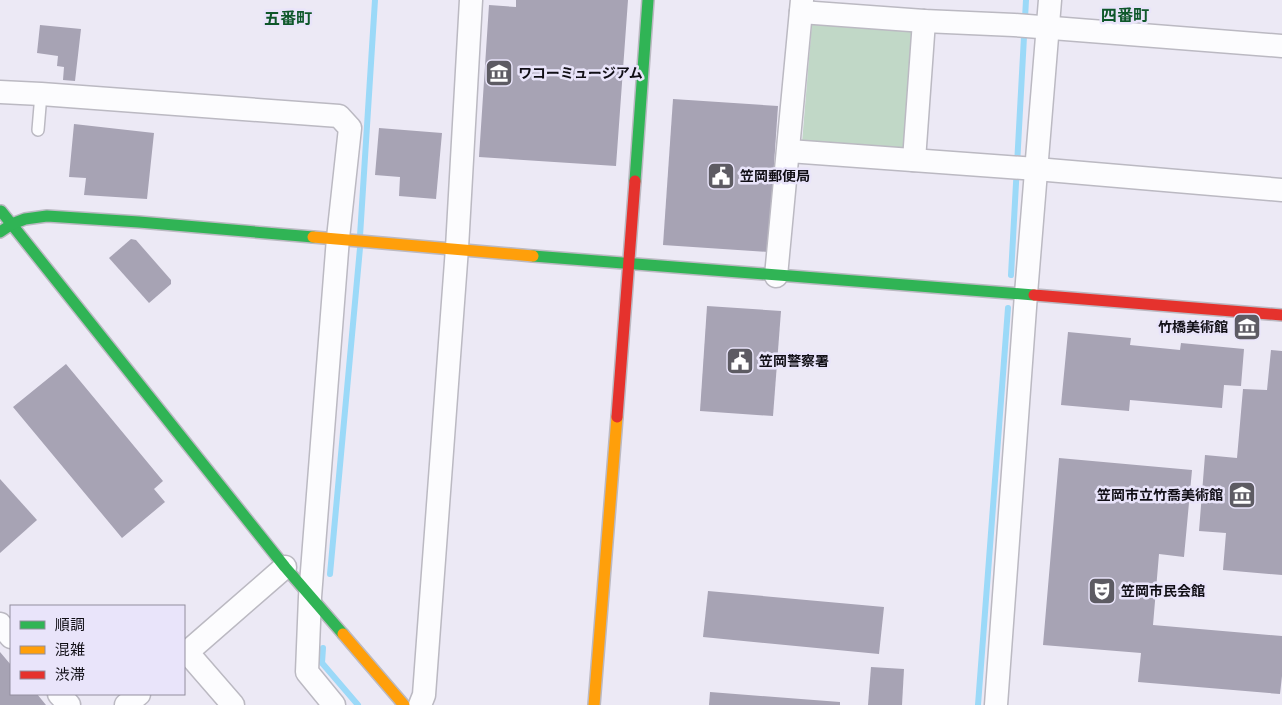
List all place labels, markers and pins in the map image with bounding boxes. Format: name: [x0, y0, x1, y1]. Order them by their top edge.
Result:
museum icon: ワコーミュージアム: [484, 58, 514, 88]
place label: ワコーミュージアム: [518, 64, 643, 82]
public building icon: 笠岡郵便局: [706, 161, 736, 191]
place label: 笠岡郵便局: [740, 167, 810, 185]
museum icon: 竹橋美術館: [1232, 312, 1262, 342]
place label: 竹橋美術館: [1158, 318, 1228, 336]
public building icon: 笠岡警察署: [725, 346, 755, 376]
place label: 笠岡警察署: [759, 352, 829, 370]
museum icon: 笠岡市立竹喬美術館: [1227, 480, 1257, 510]
place label: 笠岡市立竹喬美術館: [1097, 486, 1223, 504]
theatre icon: 笠岡市民会館: [1087, 576, 1117, 606]
place label: 笠岡市民会館: [1121, 582, 1205, 600]

